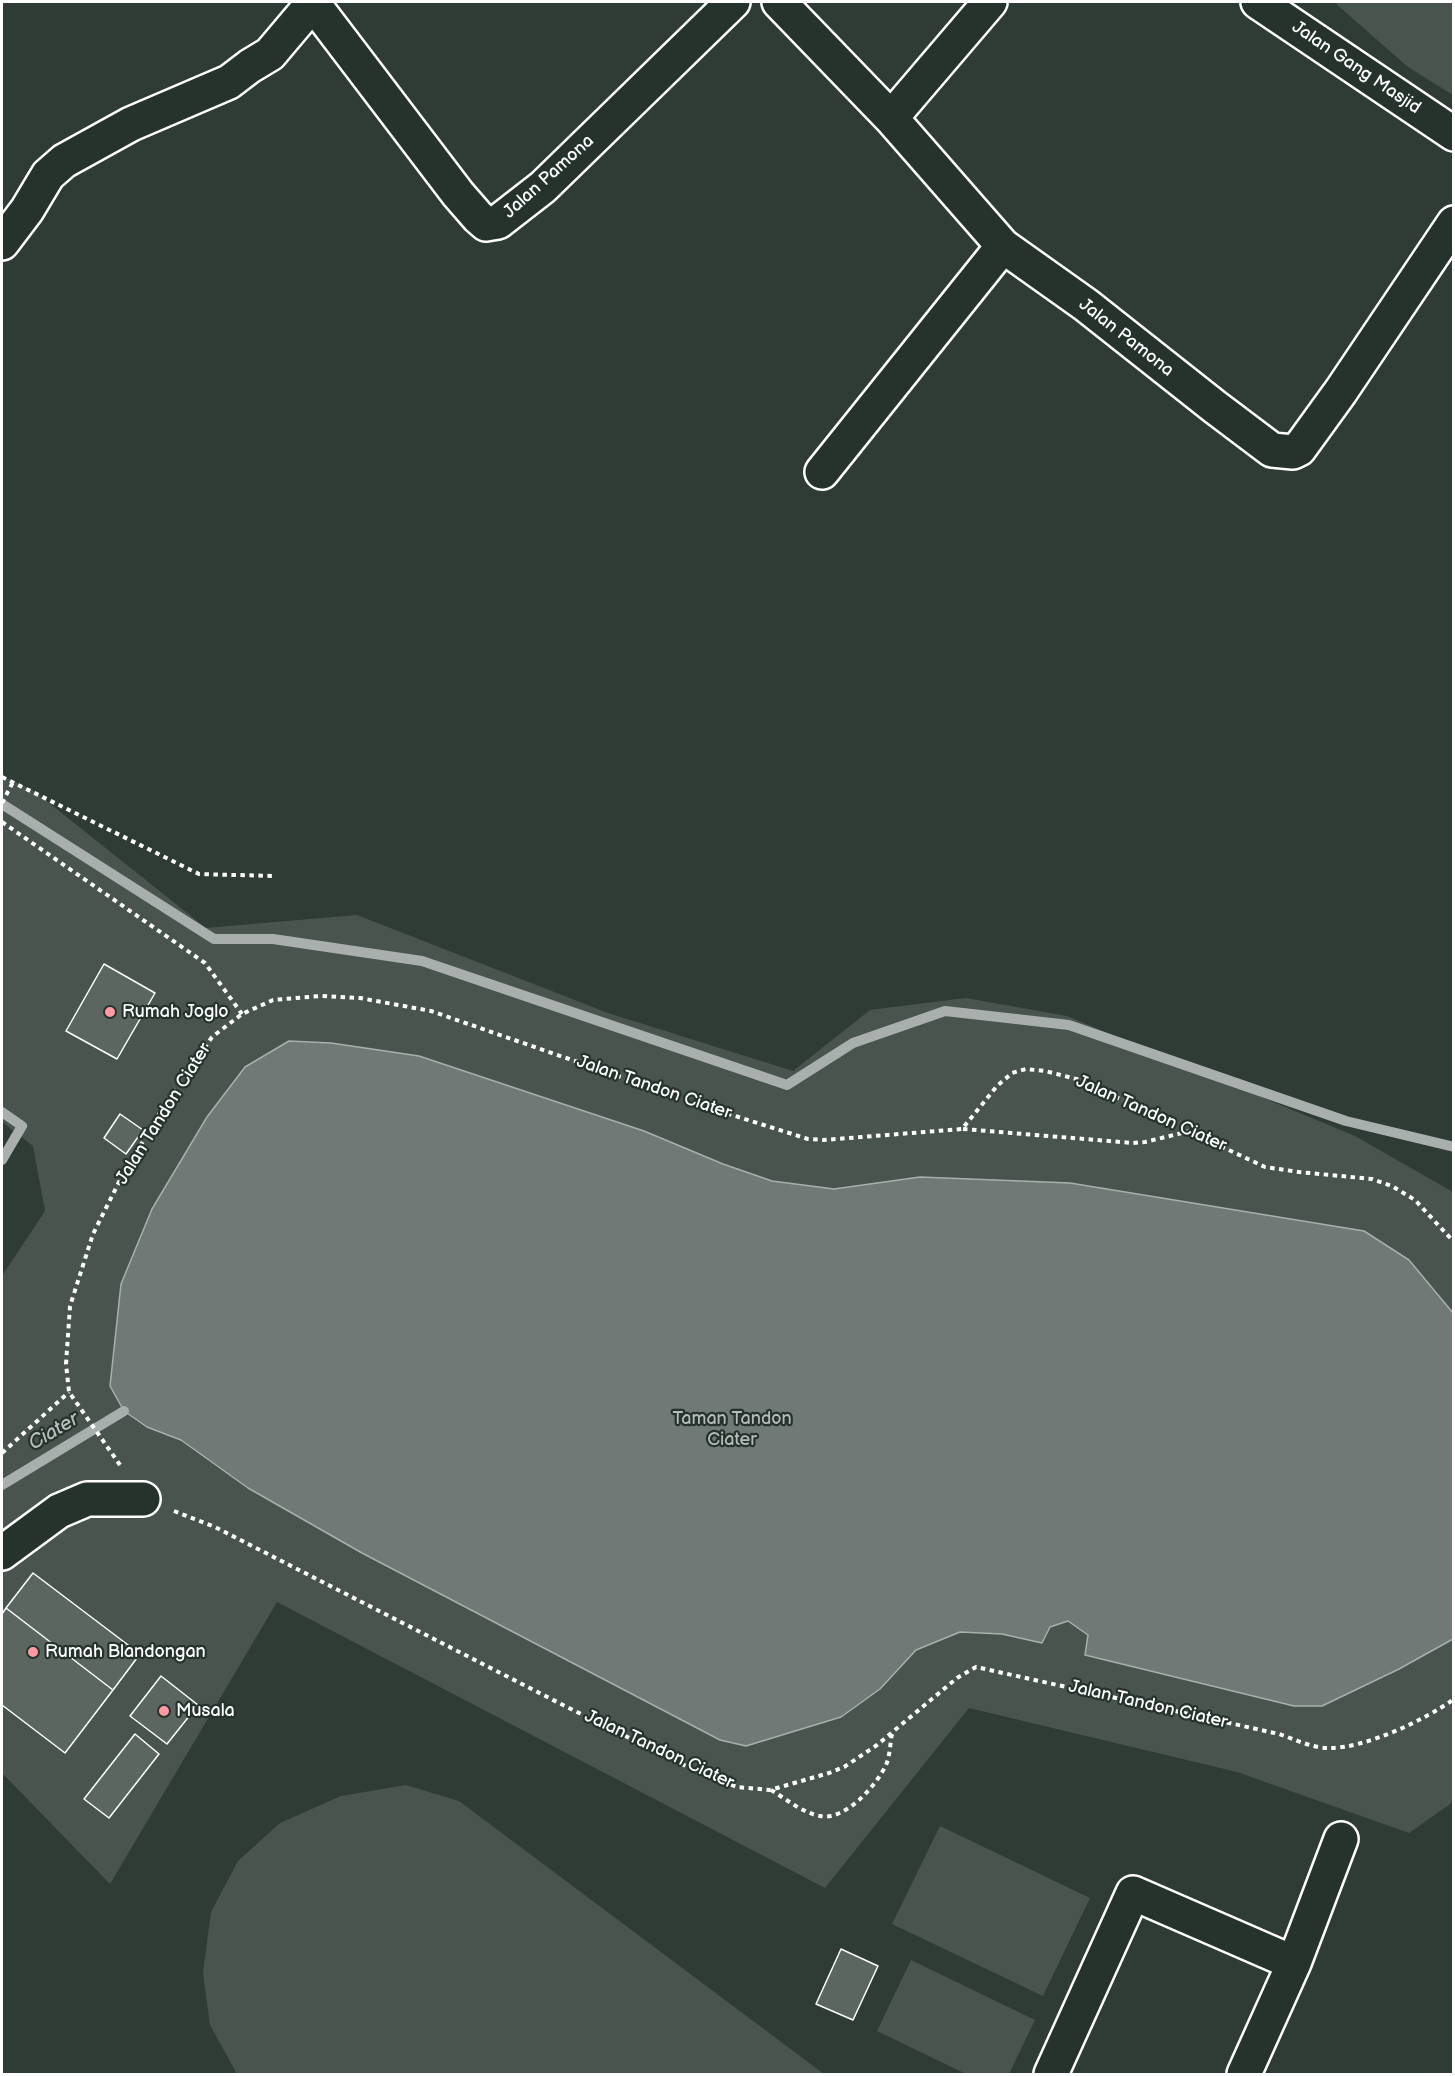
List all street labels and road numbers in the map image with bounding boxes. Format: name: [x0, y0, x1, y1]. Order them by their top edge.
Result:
street label: Jalan Gang Masjid: [1287, 17, 1425, 119]
street label: Jalan Pamona: [499, 131, 599, 223]
street label: Jalan Pamona: [1074, 294, 1178, 382]
street label: Jalan Tandon Ciater: [112, 1039, 216, 1189]
street label: Jalan Tandon Ciater: [574, 1051, 734, 1125]
street label: Jalan Tandon Ciater: [1072, 1071, 1230, 1157]
street label: Jalan Tandon Ciater: [1066, 1676, 1230, 1734]
street label: Jalan Tandon Ciater: [581, 1706, 737, 1794]

